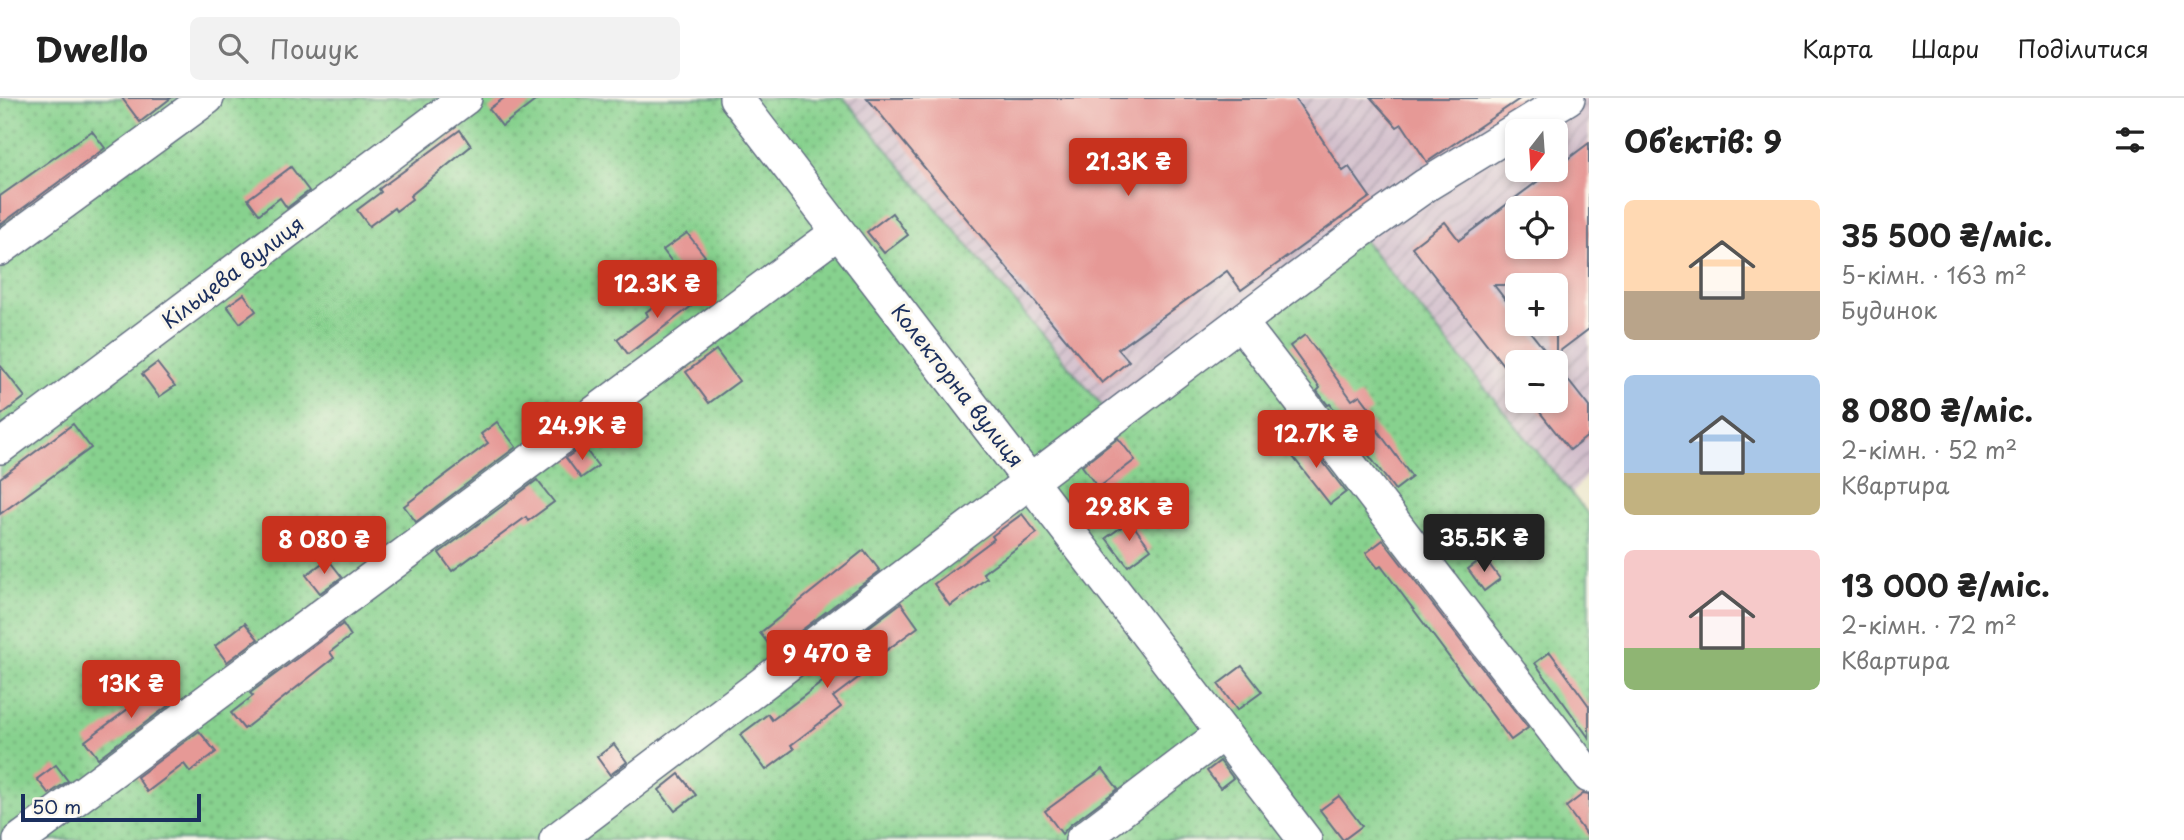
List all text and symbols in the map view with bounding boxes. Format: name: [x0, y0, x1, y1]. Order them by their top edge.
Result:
search box: [190, 17, 680, 80]
text: Dwello: [35, 23, 148, 73]
icon: search: [214, 29, 252, 67]
text: Пошук: [270, 29, 358, 68]
text: Карта: [1802, 30, 1873, 66]
text: Шари: [1911, 30, 1980, 66]
text: Поділитися: [2018, 30, 2149, 66]
text: Об’єктів: 9: [1624, 118, 1782, 163]
north arrow: [1505, 119, 1568, 182]
map controls: [1505, 119, 1568, 413]
icon: filters: [2111, 121, 2149, 159]
pin: 21.3K ₴: [1063, 139, 1193, 198]
text: 21.3K ₴: [1085, 143, 1171, 178]
button: locate: [1505, 196, 1568, 259]
street label: Кільцева вулиця: [154, 207, 310, 336]
text: 35 500 ₴/міс.: [1841, 212, 2052, 257]
icon: home: [1680, 228, 1764, 312]
text: 5-кімн. · 163 m²: [1841, 257, 2027, 292]
pin: 12.3K ₴: [592, 260, 722, 320]
text: 12.3K ₴: [614, 265, 700, 300]
button: +: [1505, 273, 1568, 336]
text: Будинок: [1841, 292, 1937, 327]
street label: Колекторна вулиця: [884, 296, 1033, 473]
button: −: [1505, 350, 1568, 413]
text: 8 080 ₴/міс.: [1841, 387, 2033, 432]
pin: 24.9K ₴: [517, 402, 647, 462]
icon: home: [1680, 403, 1764, 487]
text: 24.9K ₴: [538, 407, 626, 442]
pin: 12.7K ₴: [1251, 410, 1381, 470]
text: 12.7K ₴: [1274, 415, 1358, 450]
text: 2-кімн. · 52 m²: [1841, 432, 2017, 467]
text: Квартира: [1841, 467, 1949, 502]
pin: 29.8K ₴: [1064, 484, 1194, 543]
text: 29.8K ₴: [1085, 488, 1173, 523]
pin: 35.5K ₴: [1419, 514, 1549, 574]
pin: 8 080 ₴: [259, 517, 389, 576]
text: 35.5K ₴: [1439, 519, 1529, 554]
text: 8 080 ₴: [278, 521, 370, 556]
text: 13 000 ₴/міс.: [1841, 562, 2050, 607]
icon: home: [1680, 578, 1764, 662]
text: 2-кімн. · 72 m²: [1841, 607, 2017, 642]
pin: 9 470 ₴: [762, 630, 892, 690]
text: 9 470 ₴: [783, 635, 871, 670]
text: Квартира: [1841, 642, 1949, 677]
pin: 13K ₴: [82, 660, 180, 720]
text: 13K ₴: [98, 665, 164, 700]
scale bar: [21, 791, 201, 823]
text: 50 m: [32, 792, 81, 820]

